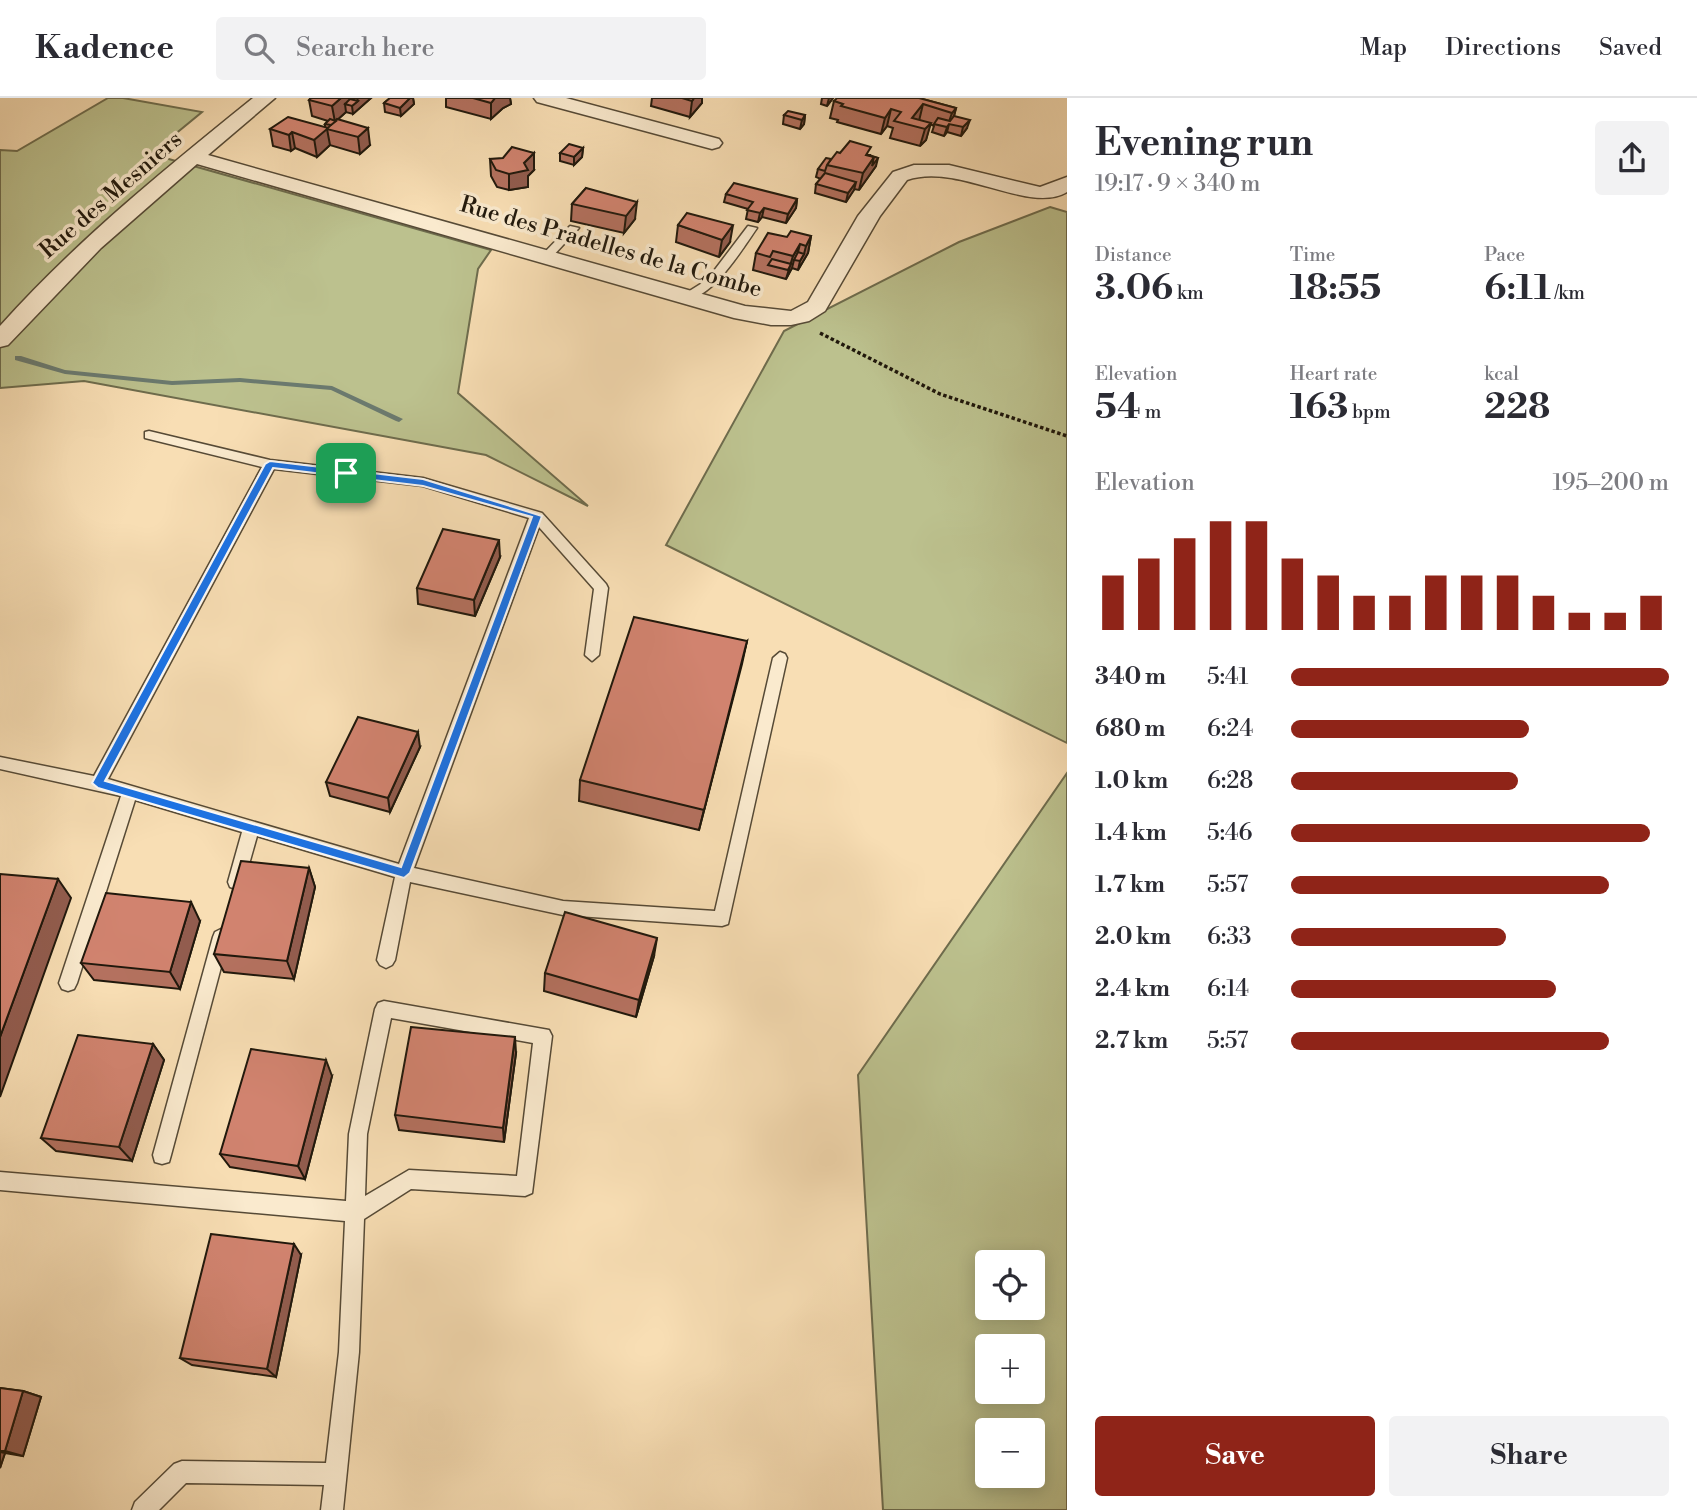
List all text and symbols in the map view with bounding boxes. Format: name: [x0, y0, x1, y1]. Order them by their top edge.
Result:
search box: [216, 17, 706, 80]
text: Kadence: [35, 28, 174, 69]
icon: search: [240, 29, 278, 67]
text: Search here: [296, 32, 435, 64]
text: Map: [1360, 33, 1407, 63]
text: Directions: [1445, 33, 1561, 63]
text: Saved: [1599, 33, 1662, 63]
text: Evening run: [1095, 120, 1313, 167]
button: share: [1595, 121, 1669, 195]
street label: Rue des Mesniers: [34, 125, 188, 265]
text: 19:17 · 9 × 340 m: [1095, 170, 1260, 198]
street label: Rue des Pradelles de la Combe: [457, 190, 765, 304]
text: Distance: [1095, 243, 1172, 267]
text: Time: [1290, 243, 1335, 267]
text: Pace: [1484, 243, 1525, 267]
text: 3.06: [1095, 267, 1173, 310]
text: 18:55: [1290, 267, 1381, 310]
text: 6:11: [1484, 267, 1551, 310]
text: km: [1173, 281, 1204, 305]
text: /km: [1551, 281, 1585, 305]
text: Elevation: [1095, 362, 1177, 386]
text: Heart rate: [1290, 362, 1377, 386]
text: kcal: [1484, 362, 1519, 386]
text: 54: [1095, 386, 1141, 429]
text: 163: [1290, 386, 1348, 429]
text: 228: [1484, 386, 1550, 429]
text: m: [1141, 400, 1161, 424]
text: bpm: [1348, 400, 1391, 424]
pin: [316, 443, 376, 503]
icon: arrive: [327, 454, 365, 492]
text: Elevation: [1095, 469, 1195, 497]
text: 195–200 m: [1552, 469, 1669, 497]
text: 340 m: [1095, 663, 1166, 691]
text: 5:41: [1207, 663, 1248, 691]
text: 680 m: [1095, 715, 1165, 743]
text: 6:24: [1207, 715, 1253, 743]
text: 1.0 km: [1095, 767, 1168, 795]
text: 6:28: [1207, 767, 1253, 795]
text: 1.4 km: [1095, 819, 1167, 847]
text: 5:46: [1207, 819, 1253, 847]
text: 1.7 km: [1095, 871, 1165, 899]
text: 5:57: [1207, 871, 1248, 899]
text: 2.0 km: [1095, 923, 1171, 951]
text: 6:33: [1207, 923, 1252, 951]
text: 2.4 km: [1095, 975, 1170, 1003]
text: 6:14: [1207, 975, 1249, 1003]
text: 2.7 km: [1095, 1027, 1168, 1055]
text: 5:57: [1207, 1027, 1248, 1055]
map controls: [975, 1250, 1045, 1488]
button: locate: [975, 1250, 1045, 1320]
button: +: [975, 1334, 1045, 1404]
button: Save: [1095, 1416, 1375, 1496]
button: Share: [1389, 1416, 1669, 1496]
button: −: [975, 1418, 1045, 1488]

